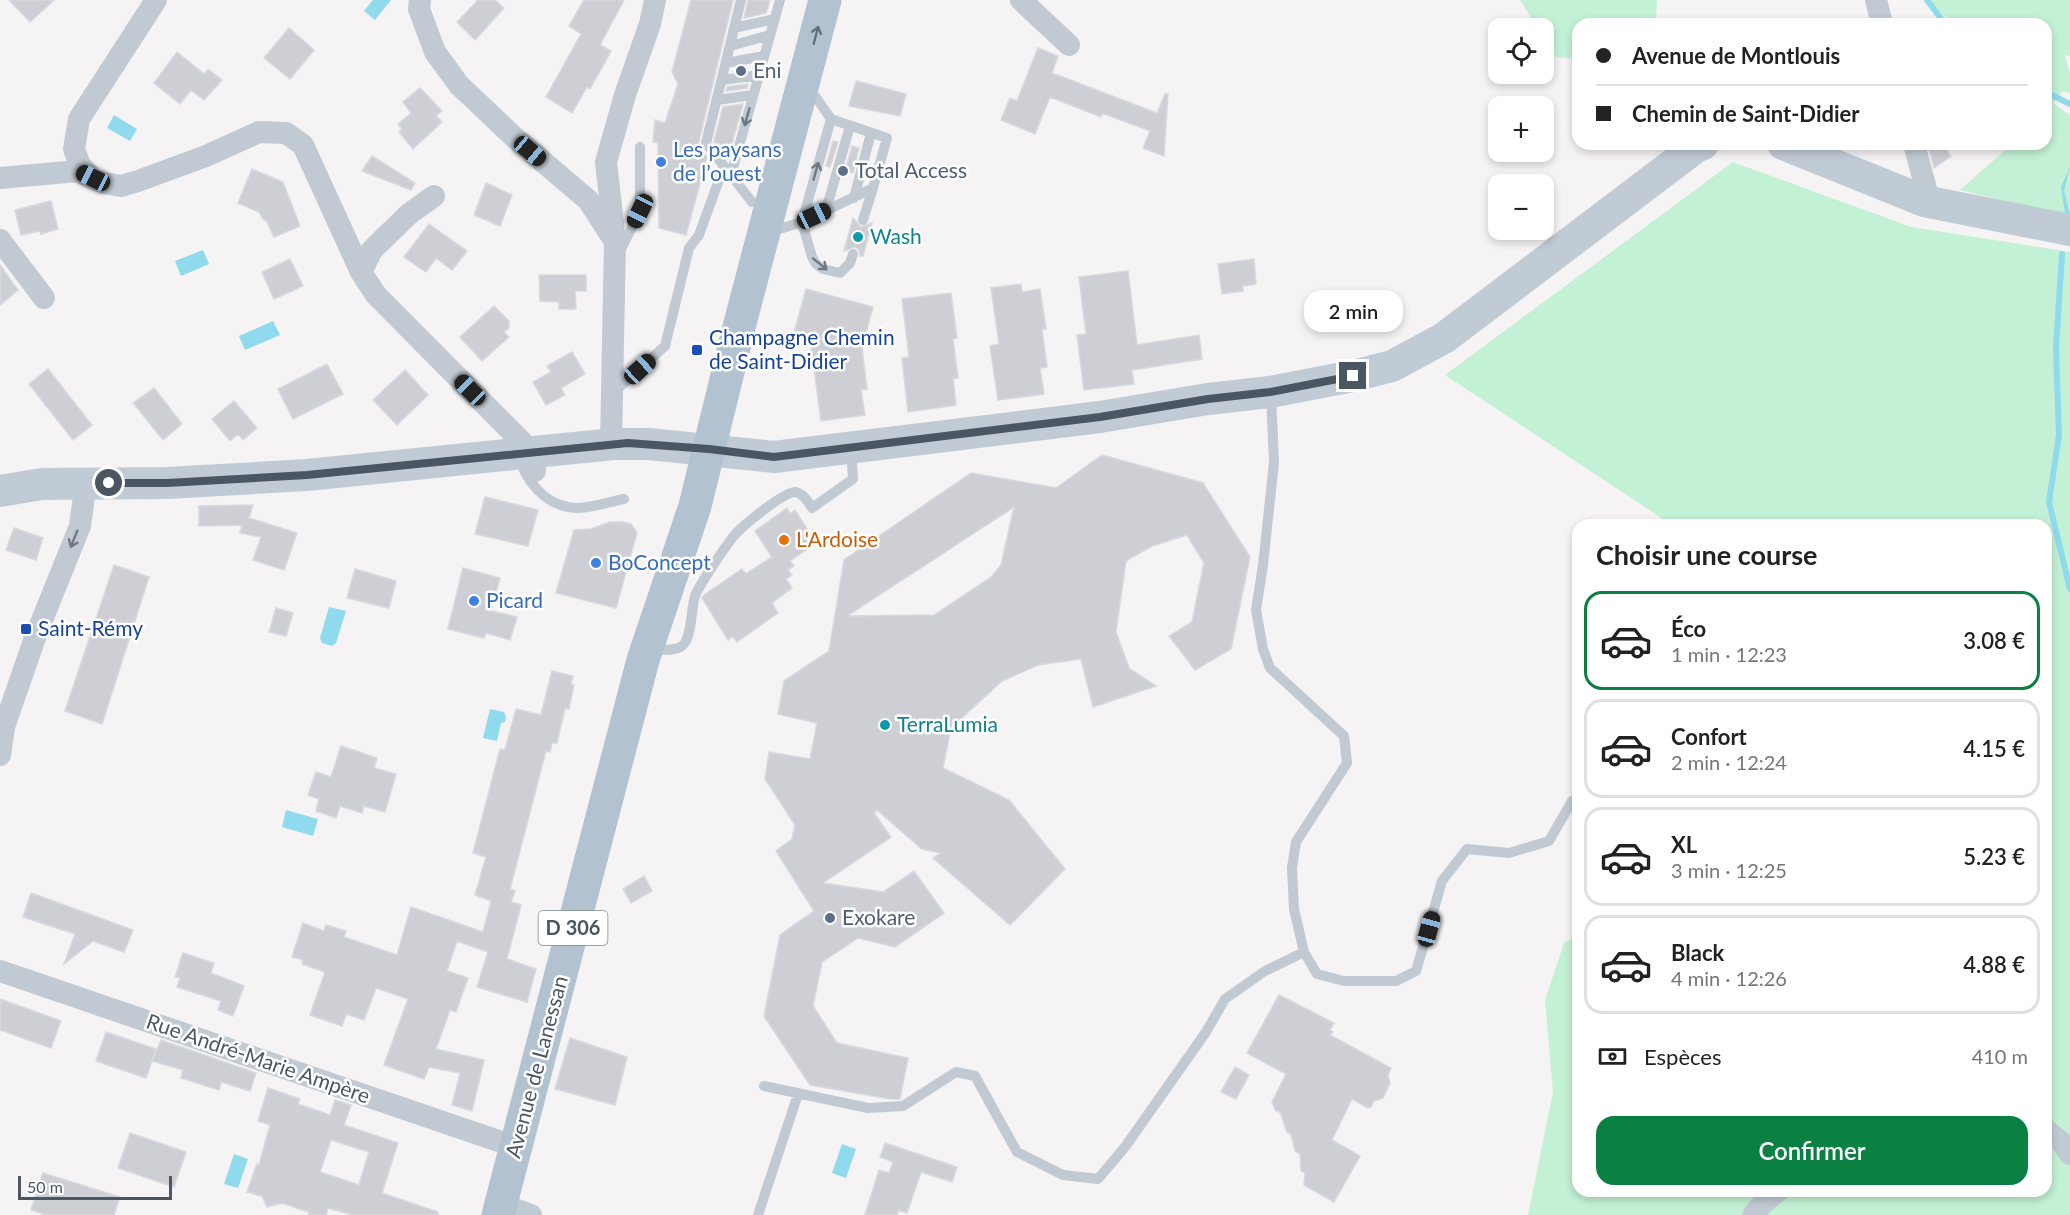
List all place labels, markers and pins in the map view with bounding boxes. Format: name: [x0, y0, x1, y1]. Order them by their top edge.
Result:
place label: Eni: [753, 57, 782, 82]
marker: Eni: [734, 64, 748, 78]
place label: Les paysans de l’ouest: [673, 136, 782, 185]
marker: Les paysans de l’ouest: [654, 155, 668, 169]
place label: Total Access: [855, 157, 967, 182]
marker: Total Access: [836, 164, 850, 178]
place label: Wash: [870, 223, 922, 248]
marker: Wash: [851, 230, 865, 244]
place label: Champagne Chemin de Saint-Didier: [709, 324, 895, 373]
marker: Champagne Chemin de Saint-Didier: [690, 343, 704, 357]
place label: L'Ardoise: [796, 526, 878, 551]
marker: L'Ardoise: [777, 533, 791, 547]
place label: BoConcept: [608, 549, 711, 574]
marker: BoConcept: [589, 556, 603, 570]
place label: Picard: [486, 587, 543, 612]
marker: Picard: [467, 594, 481, 608]
place label: Saint-Rémy: [38, 615, 143, 640]
marker: Saint-Rémy: [19, 622, 33, 636]
place label: TerraLumia: [897, 711, 998, 736]
marker: TerraLumia: [878, 718, 892, 732]
place label: Exokare: [842, 904, 915, 929]
marker: Exokare: [823, 911, 837, 925]

